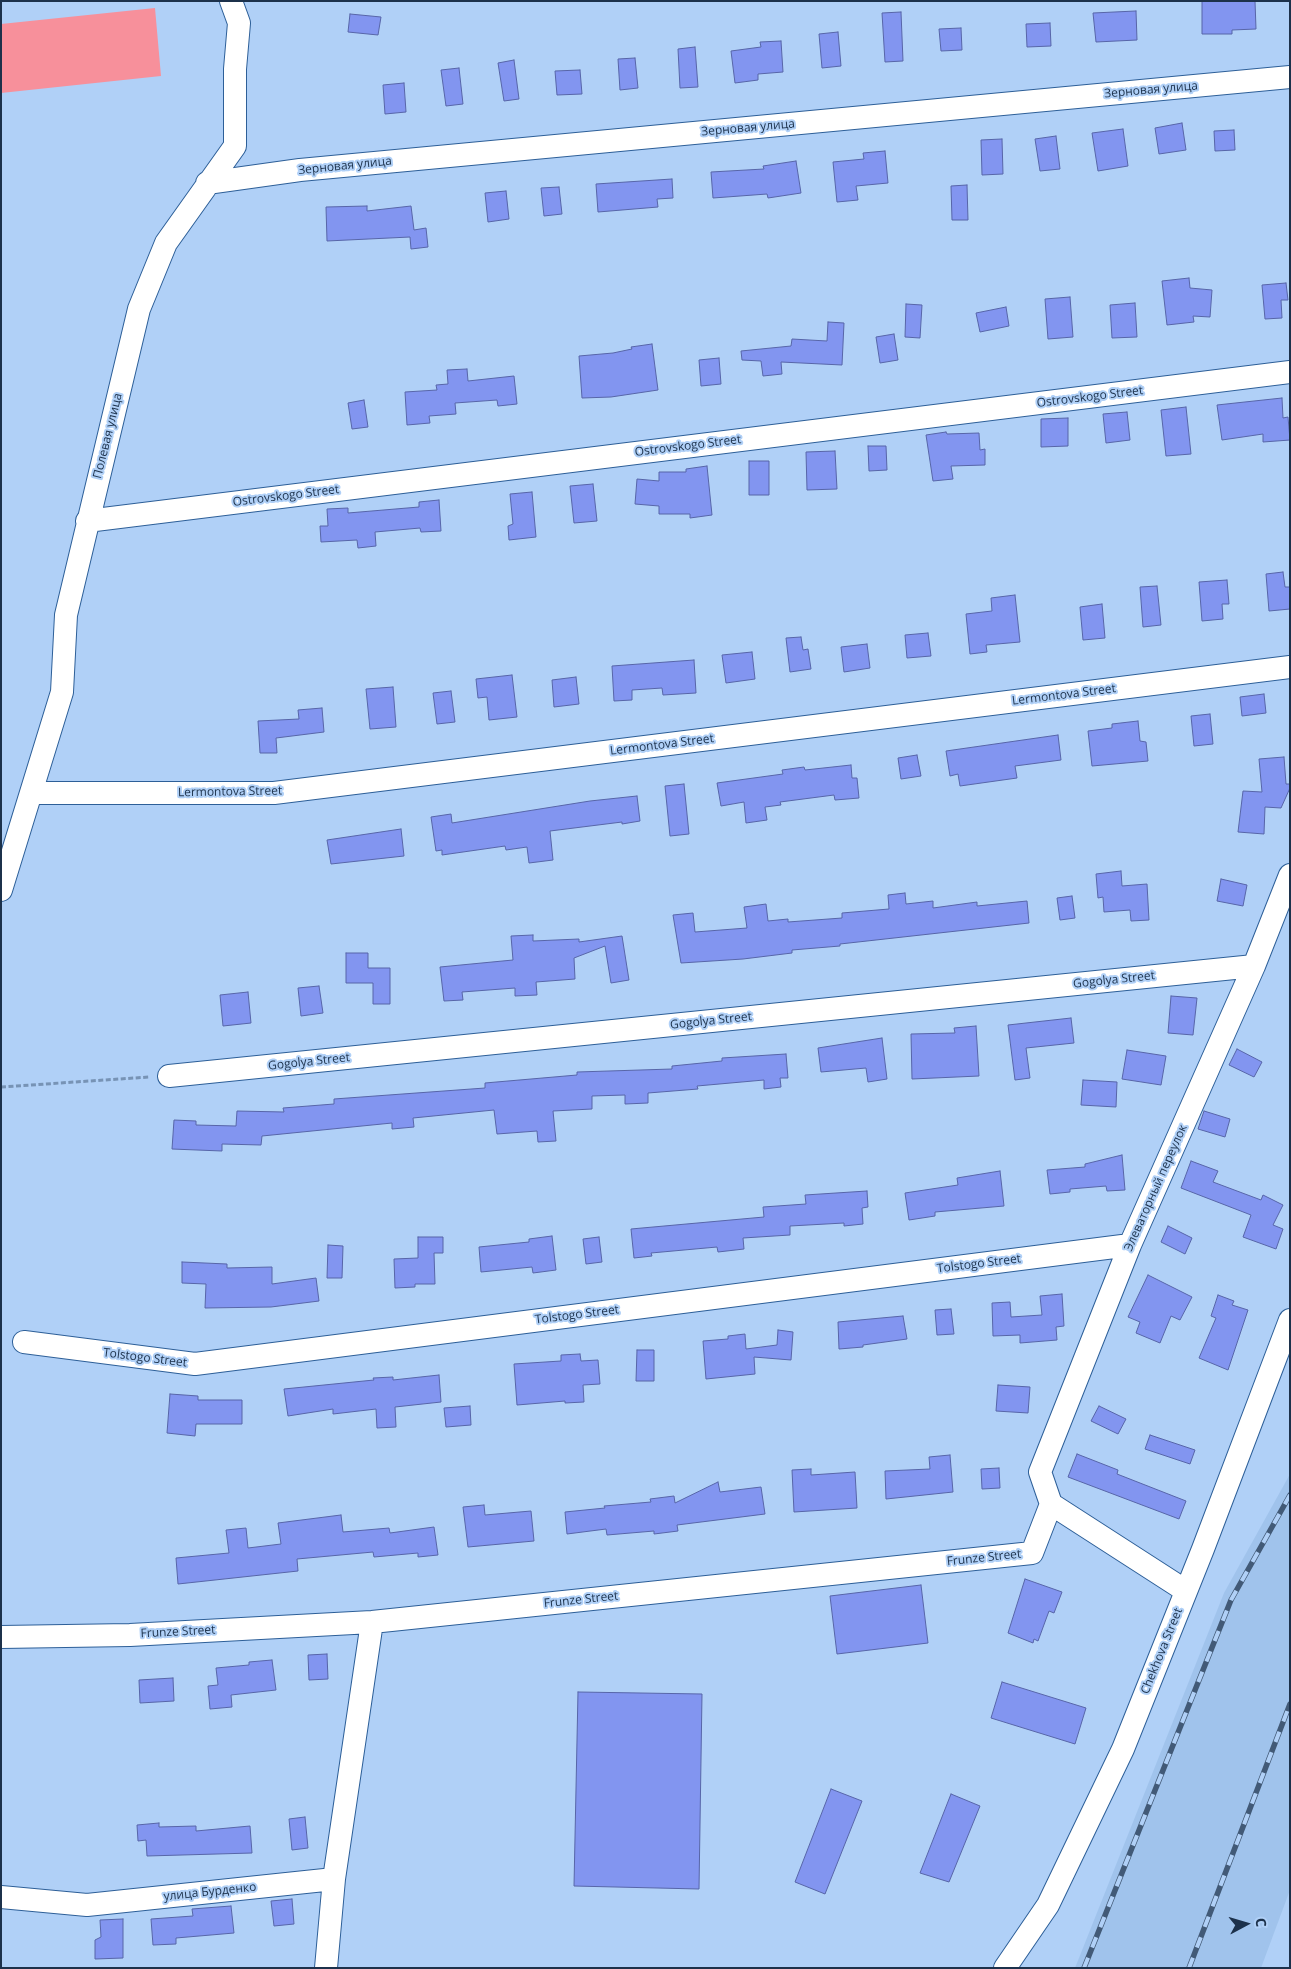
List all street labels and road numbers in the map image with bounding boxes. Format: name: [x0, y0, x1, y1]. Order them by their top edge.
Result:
street label: Зерновая улица: [1104, 79, 1198, 101]
street label: Зерновая улица: [701, 117, 795, 139]
street label: Зерновая улица: [298, 154, 392, 178]
street label: Ostrovskogo Street: [1036, 383, 1144, 411]
street label: Полевая улица: [90, 392, 126, 480]
street label: Ostrovskogo Street: [634, 432, 742, 460]
street label: Ostrovskogo Street: [232, 482, 340, 510]
street label: Lermontova Street: [1011, 681, 1117, 709]
street label: Lermontova Street: [609, 731, 715, 759]
street label: Lermontova Street: [178, 784, 282, 800]
street label: Gogolya Street: [1072, 969, 1156, 991]
street label: Gogolya Street: [669, 1010, 753, 1032]
street label: Gogolya Street: [267, 1051, 351, 1073]
street label: Элеваторный переулок: [1122, 1122, 1190, 1254]
street label: Tolstogo Street: [936, 1252, 1022, 1276]
street label: Tolstogo Street: [534, 1303, 620, 1327]
street label: Tolstogo Street: [102, 1346, 188, 1370]
street label: Frunze Street: [946, 1547, 1022, 1569]
street label: Frunze Street: [543, 1589, 619, 1611]
street label: Chekhova Street: [1138, 1606, 1186, 1696]
street label: Frunze Street: [140, 1623, 216, 1641]
street label: улица Бурденко: [163, 1880, 257, 1904]

